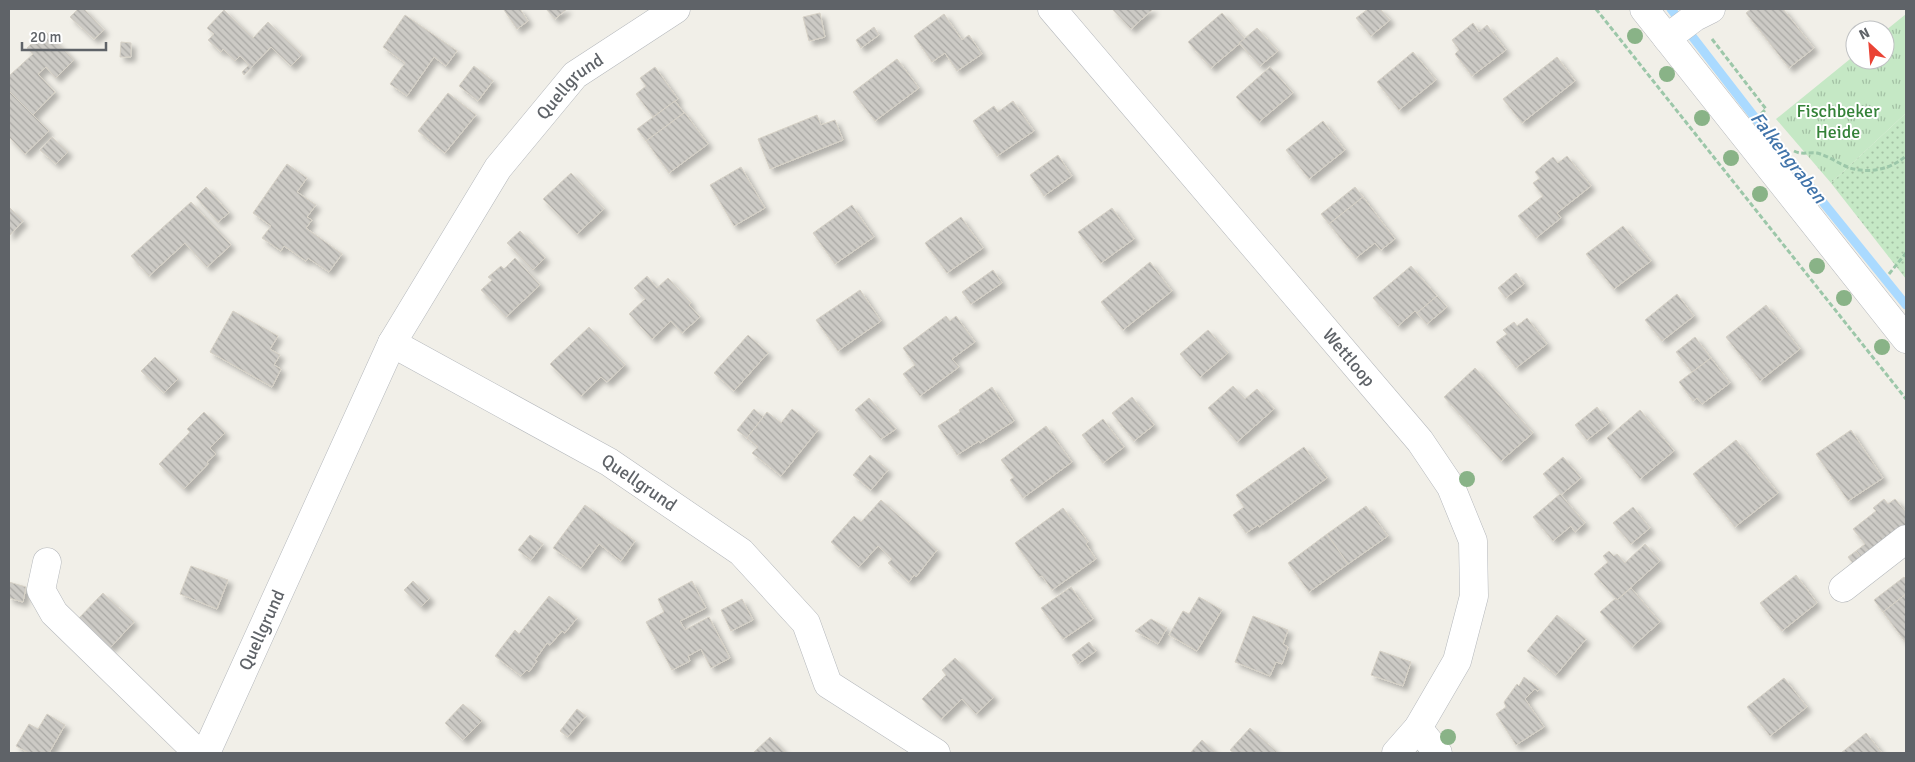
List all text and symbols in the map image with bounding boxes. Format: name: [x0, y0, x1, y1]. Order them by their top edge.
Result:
scale bar: [22, 20, 106, 52]
north arrow: [1845, 20, 1895, 70]
text: N: [1856, 24, 1873, 44]
text: 20 m: [30, 28, 61, 46]
street label: Quellgrund: [532, 49, 607, 124]
park label: Fischbeker Heide: [1796, 100, 1880, 143]
water label: Falkengraben: [1745, 107, 1832, 209]
street label: Wettloop: [1318, 324, 1380, 391]
street label: Quellgrund: [598, 449, 681, 516]
street label: Quellgrund: [234, 586, 290, 674]

